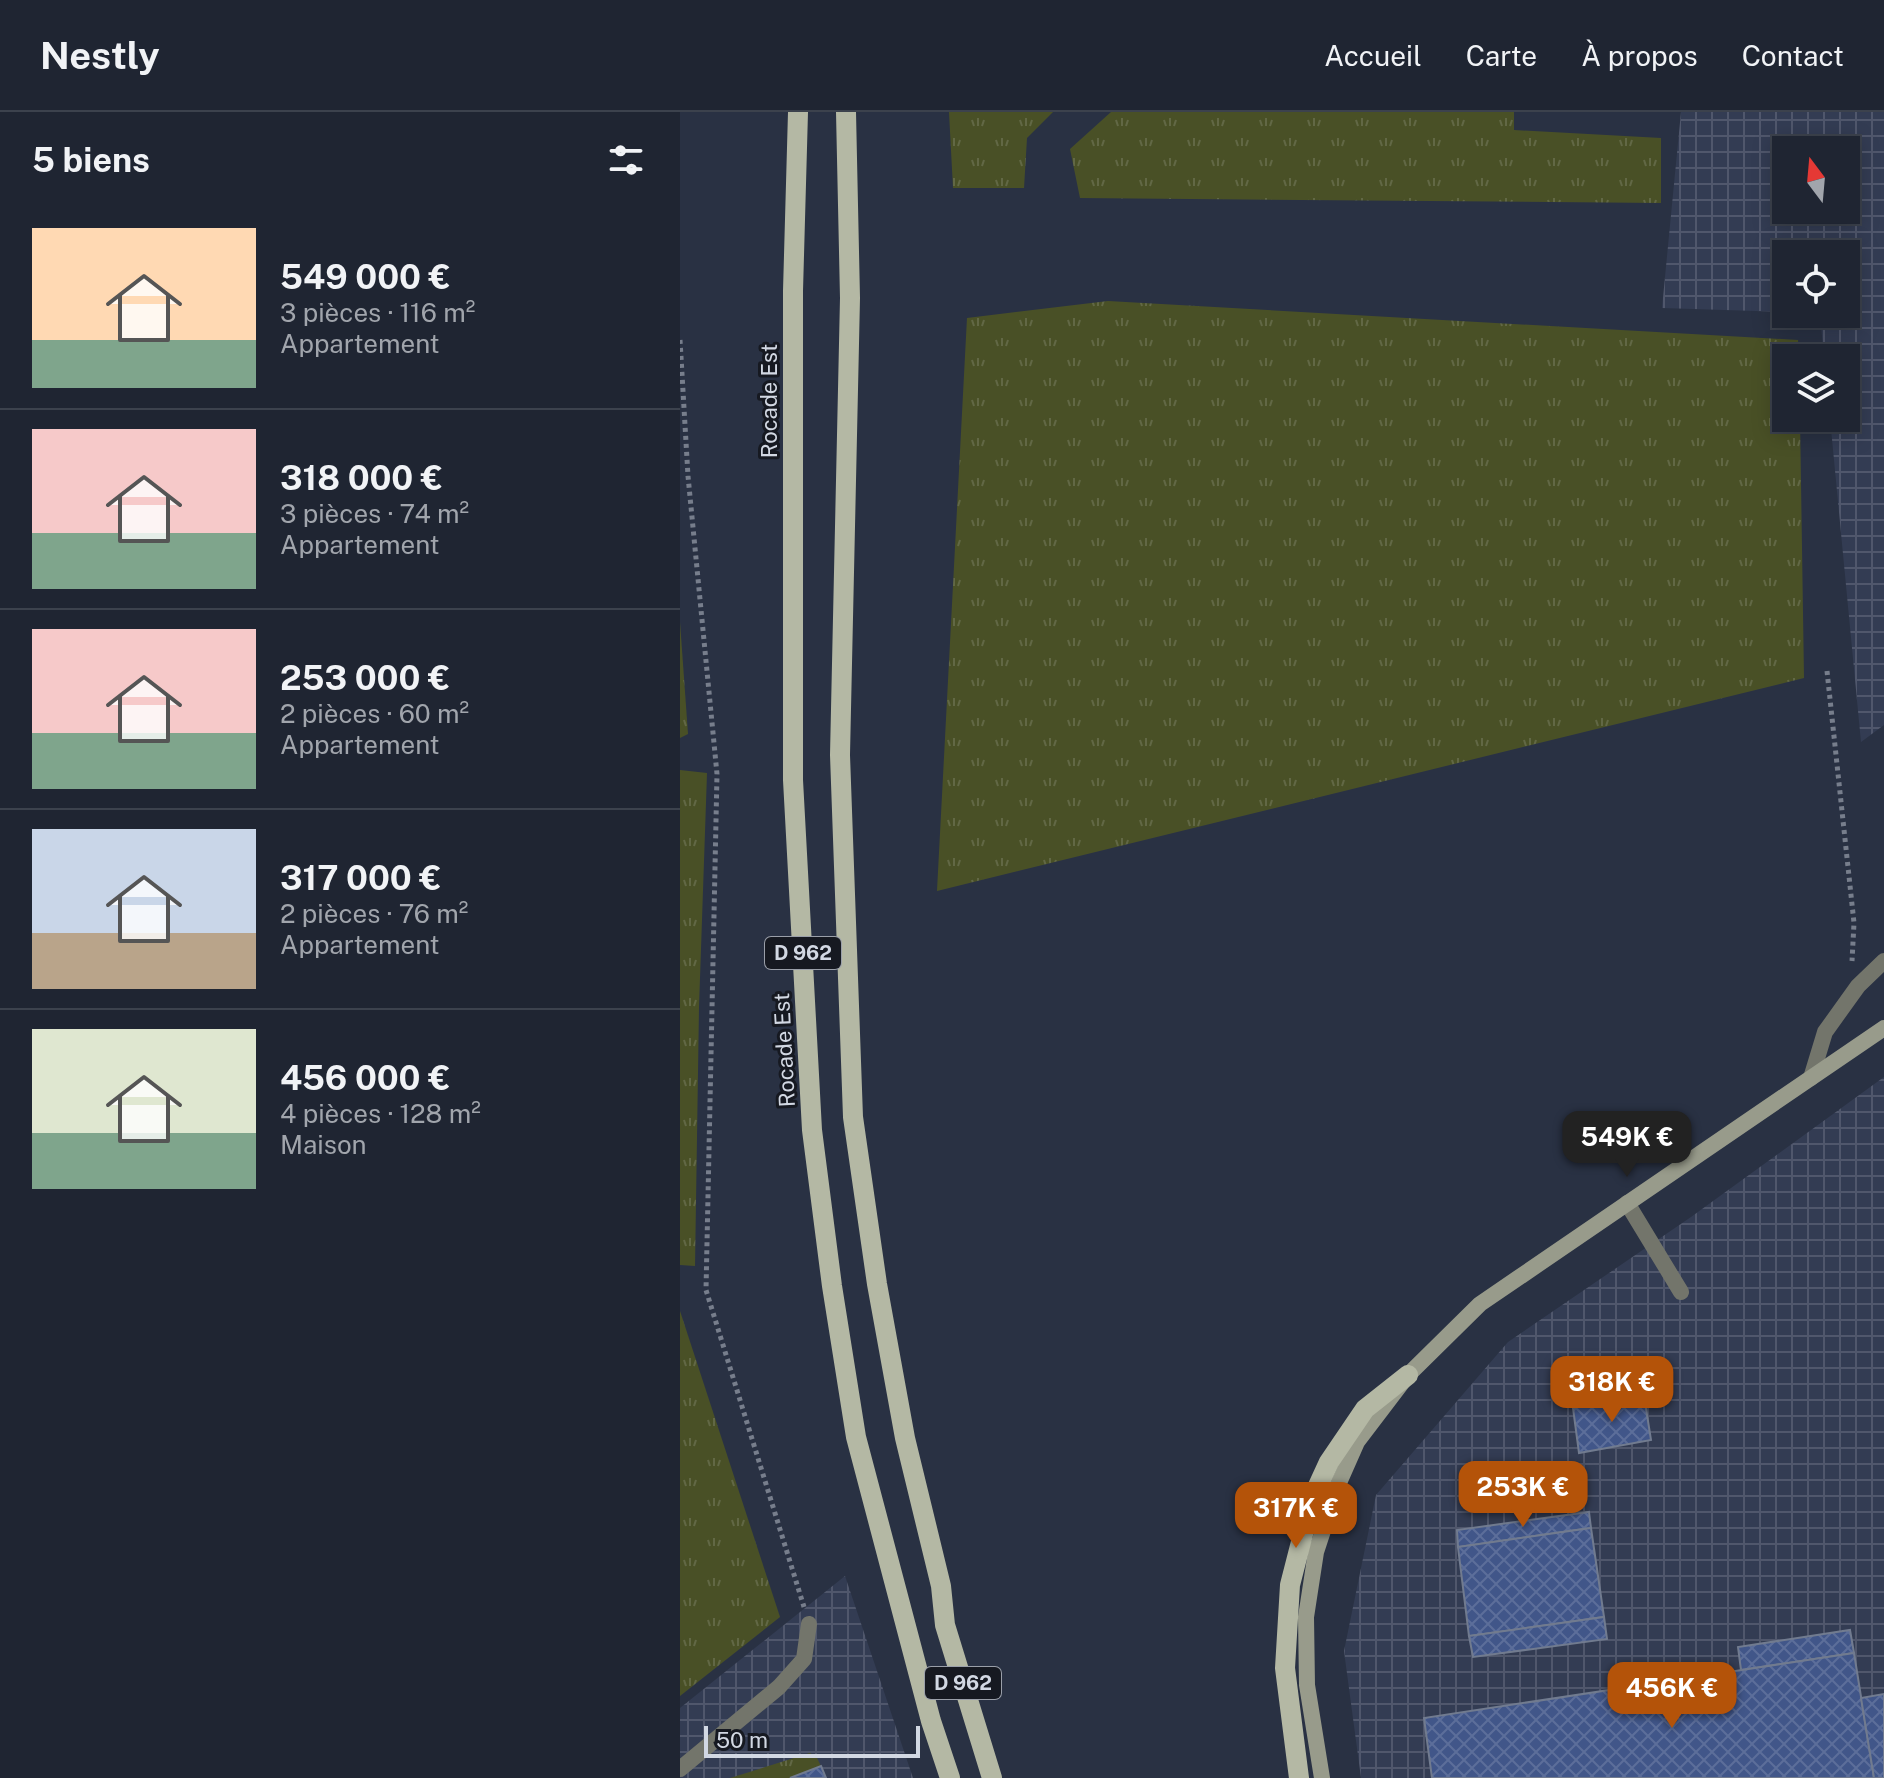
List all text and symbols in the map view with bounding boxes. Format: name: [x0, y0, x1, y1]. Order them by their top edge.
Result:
text: Nestly: [40, 33, 160, 78]
text: Accueil: [1324, 39, 1422, 72]
text: Carte: [1466, 39, 1537, 72]
text: À propos: [1581, 39, 1698, 72]
text: Contact: [1742, 39, 1844, 72]
north arrow: [1772, 136, 1860, 224]
map controls: [1772, 136, 1860, 432]
icon: filters: [604, 138, 648, 182]
text: 5 biens: [32, 140, 150, 180]
button: locate: [1772, 240, 1860, 328]
text: 549 000 €: [280, 257, 451, 297]
icon: home: [96, 260, 192, 356]
text: 3 pièces · 116 m²: [280, 297, 475, 328]
text: Appartement: [280, 328, 440, 359]
street label: Rocade Est: [756, 344, 782, 458]
button: layers: [1772, 344, 1860, 432]
text: 318 000 €: [280, 458, 443, 498]
icon: home: [96, 461, 192, 557]
text: 3 pièces · 74 m²: [280, 498, 469, 529]
text: Appartement: [280, 529, 440, 560]
text: 253 000 €: [280, 658, 450, 698]
icon: home: [96, 661, 192, 757]
text: 2 pièces · 60 m²: [280, 698, 469, 729]
text: Appartement: [280, 729, 440, 760]
text: 317 000 €: [280, 858, 441, 898]
icon: home: [96, 861, 192, 957]
text: 2 pièces · 76 m²: [280, 898, 468, 929]
text: Appartement: [280, 929, 440, 960]
road number: D 962: [765, 937, 841, 969]
street label: Rocade Est: [768, 992, 800, 1108]
text: 456 000 €: [280, 1058, 450, 1098]
icon: home: [96, 1061, 192, 1157]
text: 4 pièces · 128 m²: [280, 1098, 481, 1129]
pin: 549K €: [1562, 1111, 1692, 1179]
text: 549K €: [1580, 1121, 1674, 1152]
text: Maison: [280, 1129, 367, 1160]
pin: 318K €: [1547, 1356, 1677, 1424]
text: 318K €: [1568, 1366, 1656, 1397]
pin: 253K €: [1458, 1461, 1588, 1529]
text: 253K €: [1477, 1471, 1569, 1502]
pin: 317K €: [1231, 1482, 1361, 1550]
text: 317K €: [1253, 1492, 1339, 1523]
pin: 456K €: [1607, 1662, 1737, 1730]
road number: D 962: [925, 1667, 1001, 1699]
text: 456K €: [1626, 1672, 1718, 1703]
scale bar: [704, 1722, 920, 1758]
text: 50 m: [716, 1727, 768, 1753]

